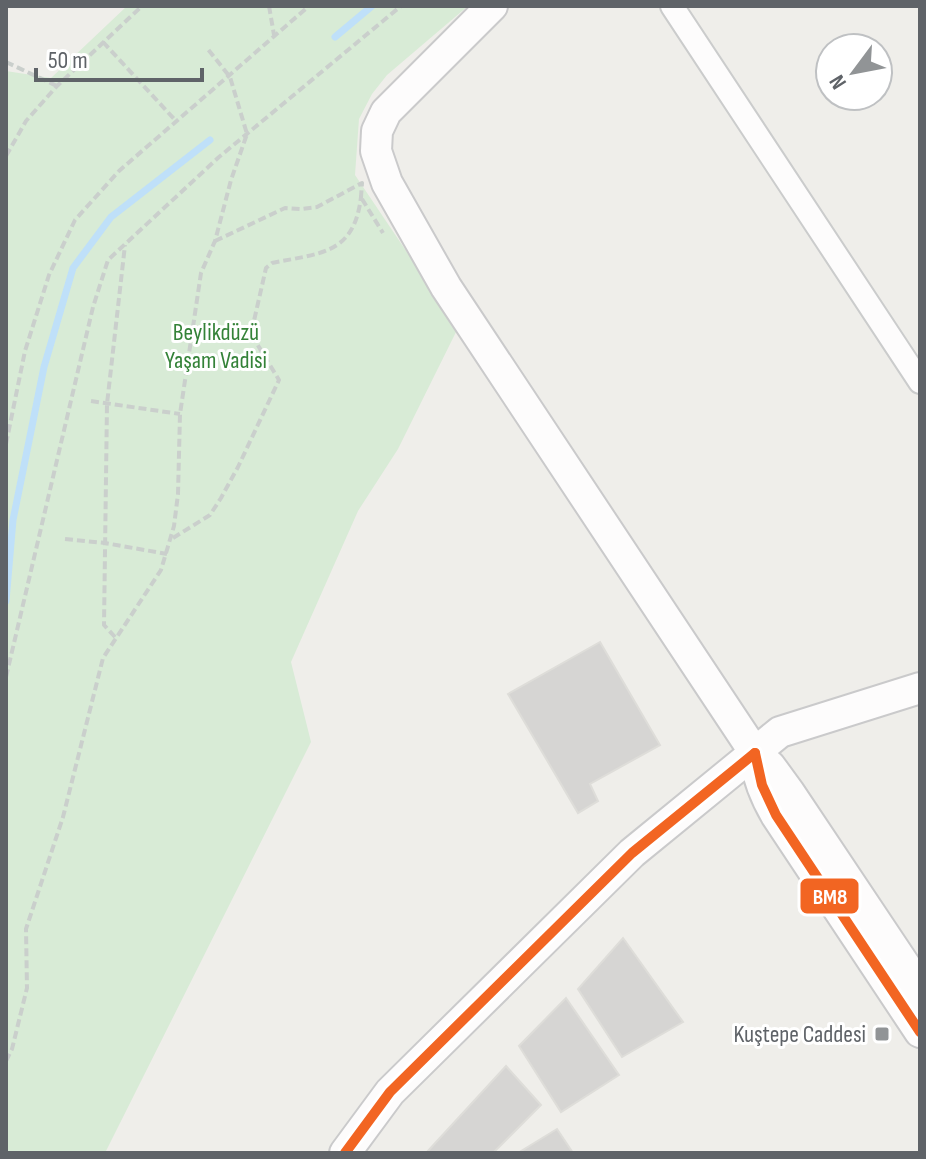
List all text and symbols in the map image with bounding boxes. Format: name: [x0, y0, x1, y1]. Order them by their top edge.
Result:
scale bar: [36, 32, 202, 82]
north arrow: [814, 32, 894, 112]
text: 50 m: [48, 46, 88, 75]
text: N: [824, 70, 853, 94]
park label: Beylikdüzü Yaşam Vadisi: [165, 318, 267, 375]
line badge: BM8: [799, 877, 860, 915]
text: BM8: [813, 884, 847, 911]
place label: Kuştepe Caddesi: [733, 1020, 866, 1049]
marker: Kuştepe Caddesi: [873, 1025, 891, 1043]

